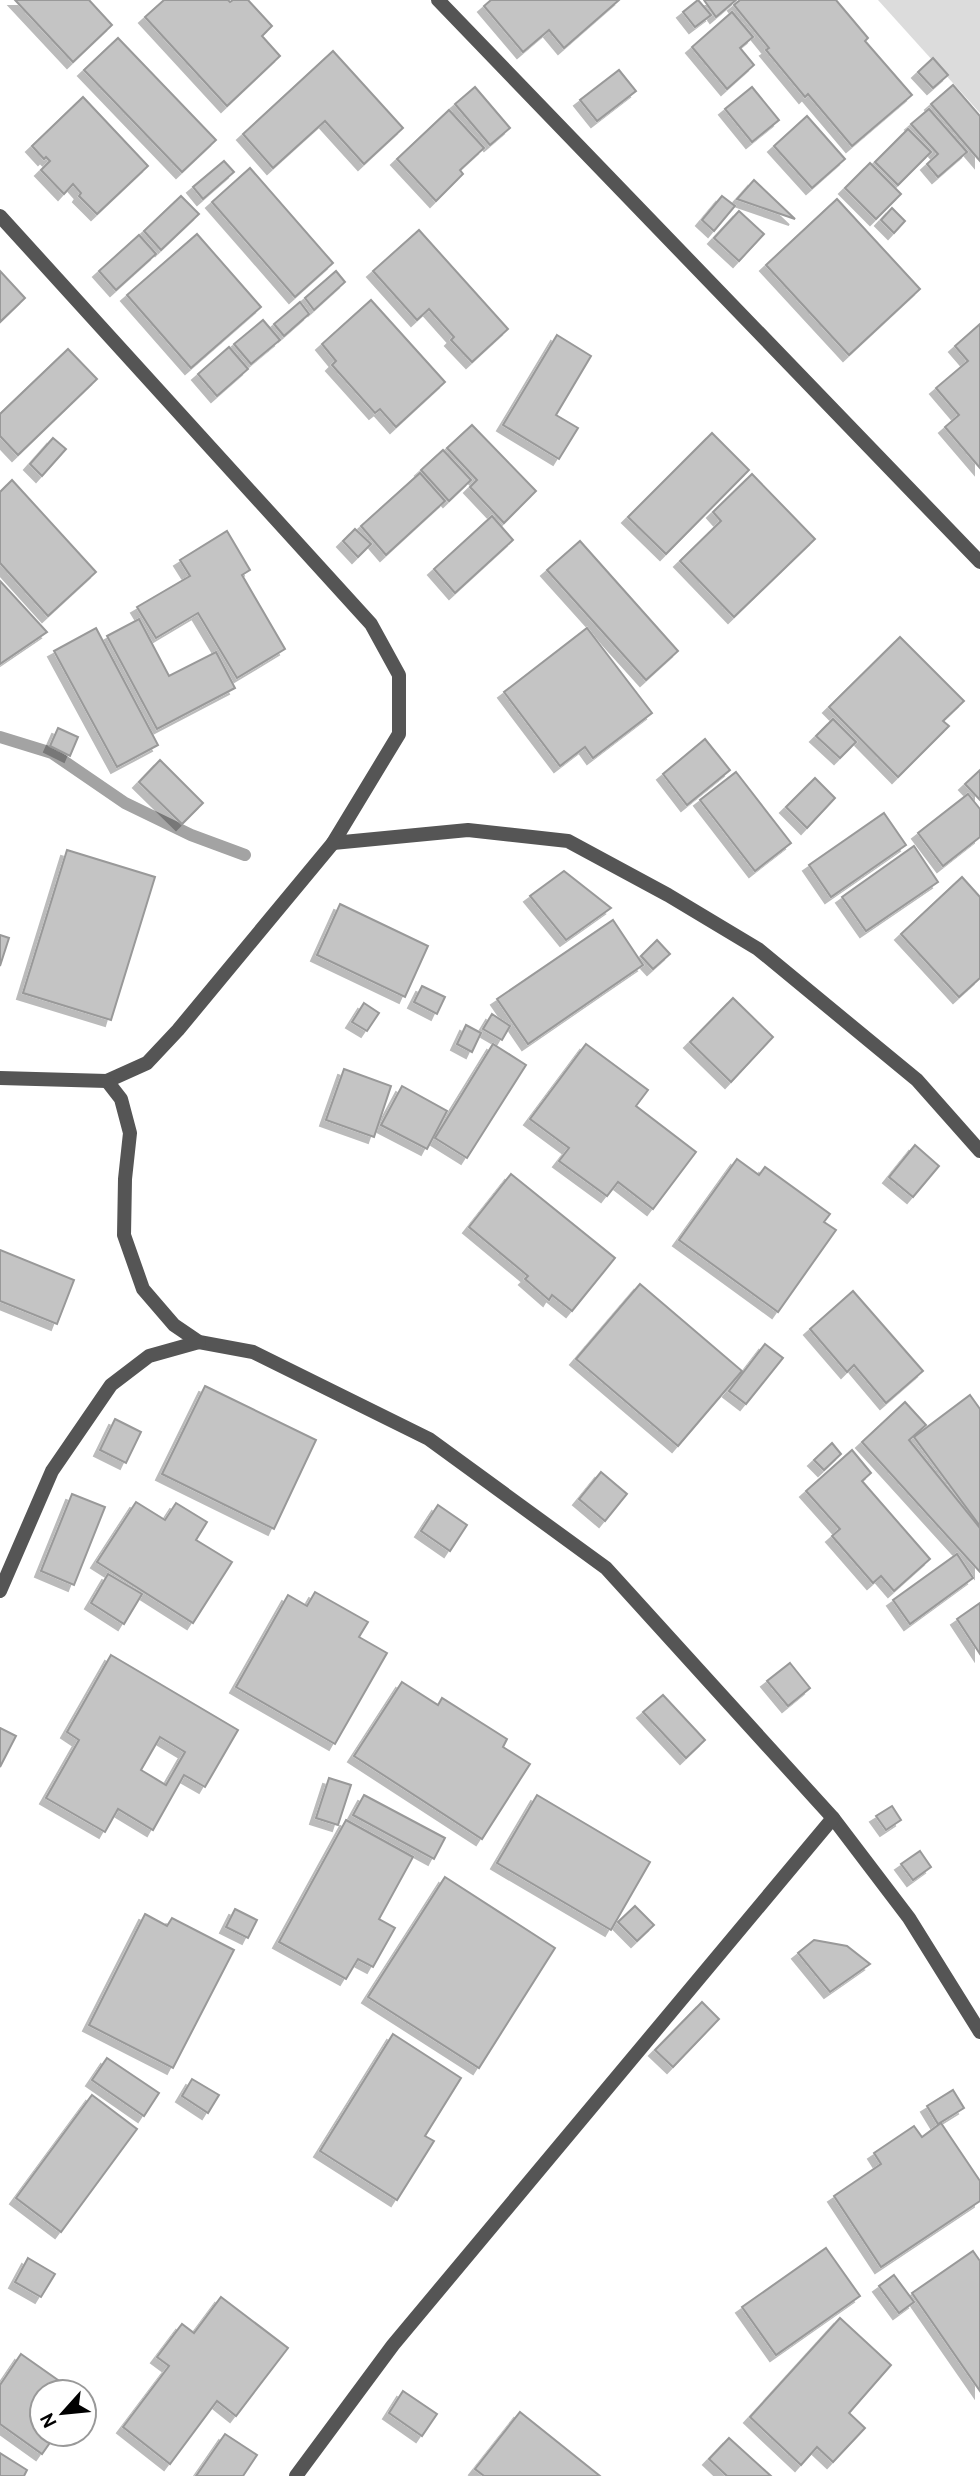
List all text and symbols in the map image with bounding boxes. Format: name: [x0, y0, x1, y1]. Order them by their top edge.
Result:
north arrow: [28, 2378, 98, 2448]
text: N: [35, 2409, 62, 2432]

